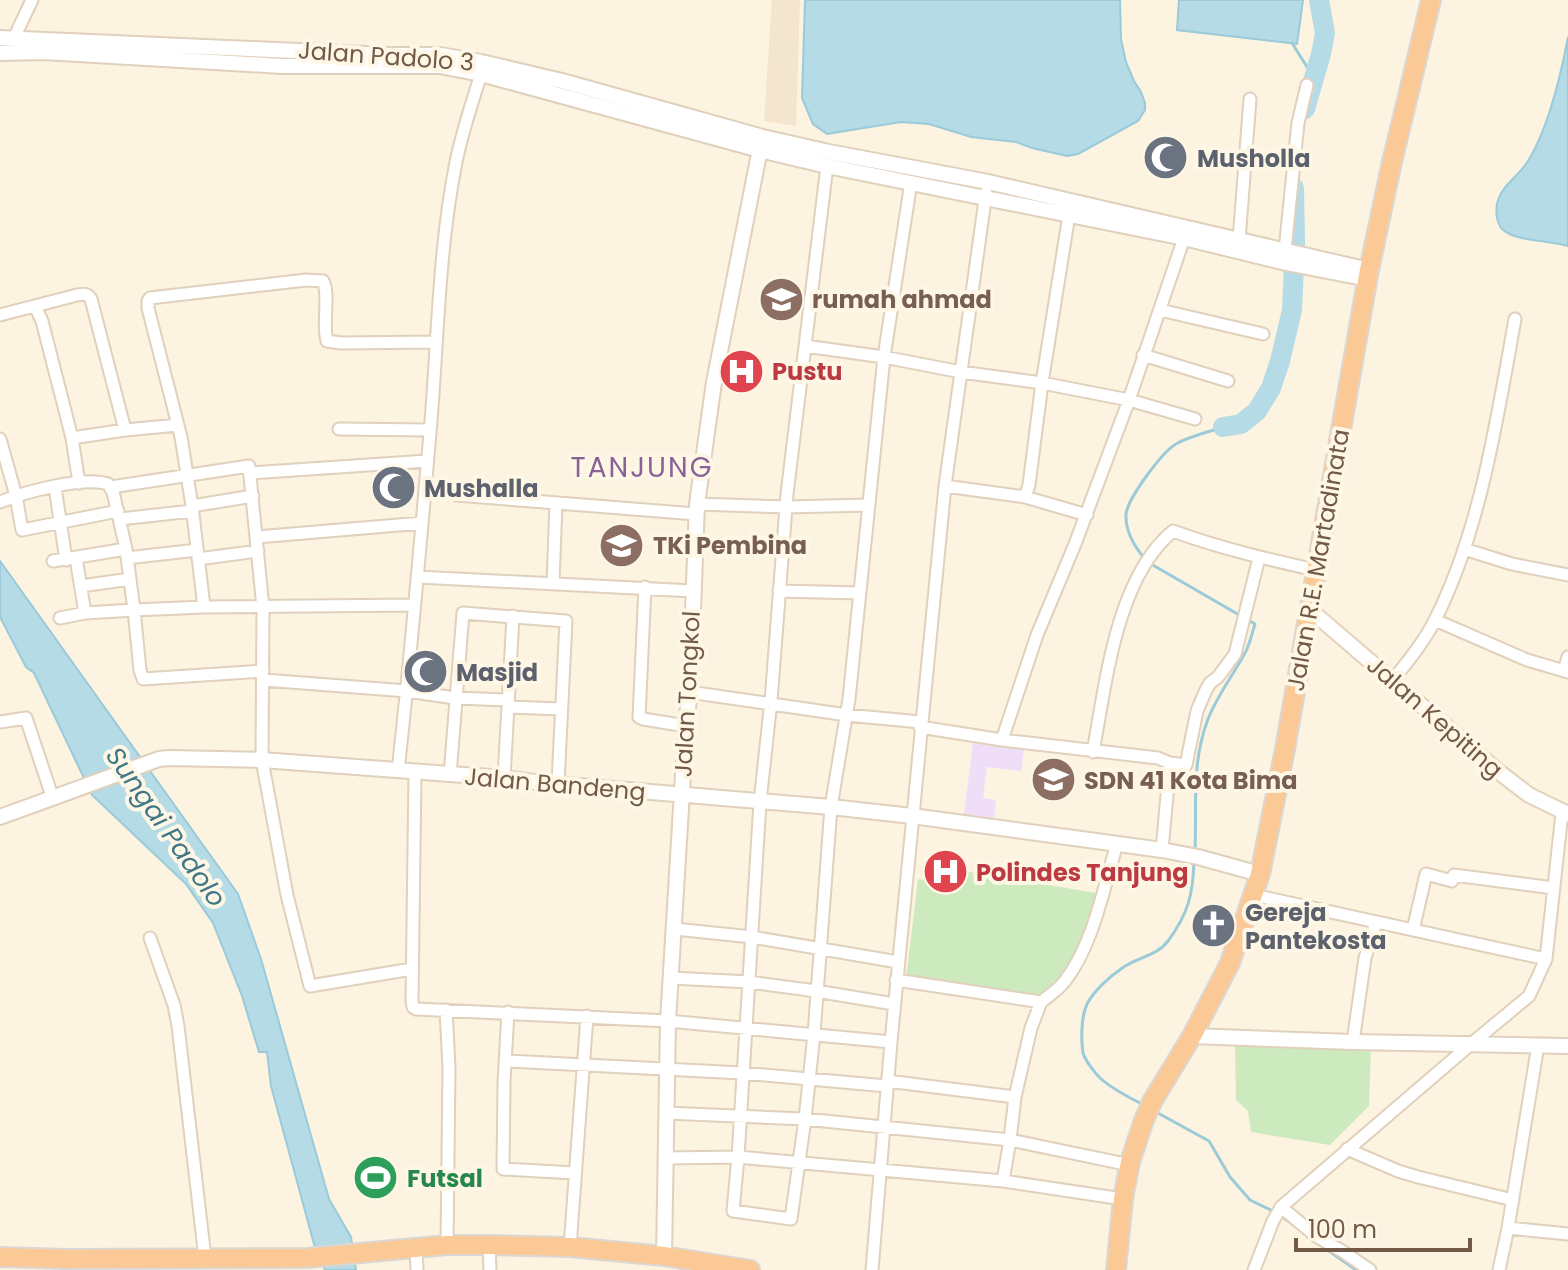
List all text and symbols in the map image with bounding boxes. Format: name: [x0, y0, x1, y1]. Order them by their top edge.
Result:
street label: Jalan Padolo 3: [297, 33, 475, 79]
mosque icon: Musholla: [1142, 134, 1190, 182]
place label: Musholla: [1197, 142, 1311, 175]
school or university icon: rumah ahmad: [757, 275, 805, 323]
place label: rumah ahmad: [812, 283, 992, 316]
hospital icon: Pustu: [717, 347, 765, 395]
place label: Pustu: [772, 355, 842, 388]
street label: Jalan R.E. Martadinata: [1279, 426, 1357, 694]
district label: TANJUNG: [571, 448, 713, 487]
mosque icon: Mushalla: [369, 464, 417, 512]
place label: Mushalla: [424, 472, 539, 505]
school or university icon: TKi Pembina: [598, 521, 646, 569]
place label: TKi Pembina: [653, 529, 807, 562]
street label: Jalan Tongkol: [666, 610, 708, 778]
mosque icon: Masjid: [401, 648, 449, 696]
street label: Jalan Kepiting: [1360, 649, 1510, 785]
place label: Masjid: [456, 656, 538, 689]
water label: Sungai Padolo: [97, 740, 235, 914]
school or university icon: SDN 41 Kota Bima: [1029, 756, 1077, 804]
street label: Jalan Bandeng: [463, 760, 647, 808]
place label: SDN 41 Kota Bima: [1084, 764, 1297, 797]
hospital icon: Polindes Tanjung: [921, 848, 969, 896]
place label: Polindes Tanjung: [976, 856, 1189, 889]
place label: Gereja Pantekosta: [1245, 896, 1387, 957]
church icon: Gereja Pantekosta: [1190, 902, 1238, 950]
sports icon: Futsal: [352, 1154, 400, 1202]
place label: Futsal: [407, 1162, 483, 1195]
scale bar: [1296, 1202, 1470, 1252]
text: 100 m: [1308, 1213, 1377, 1246]

